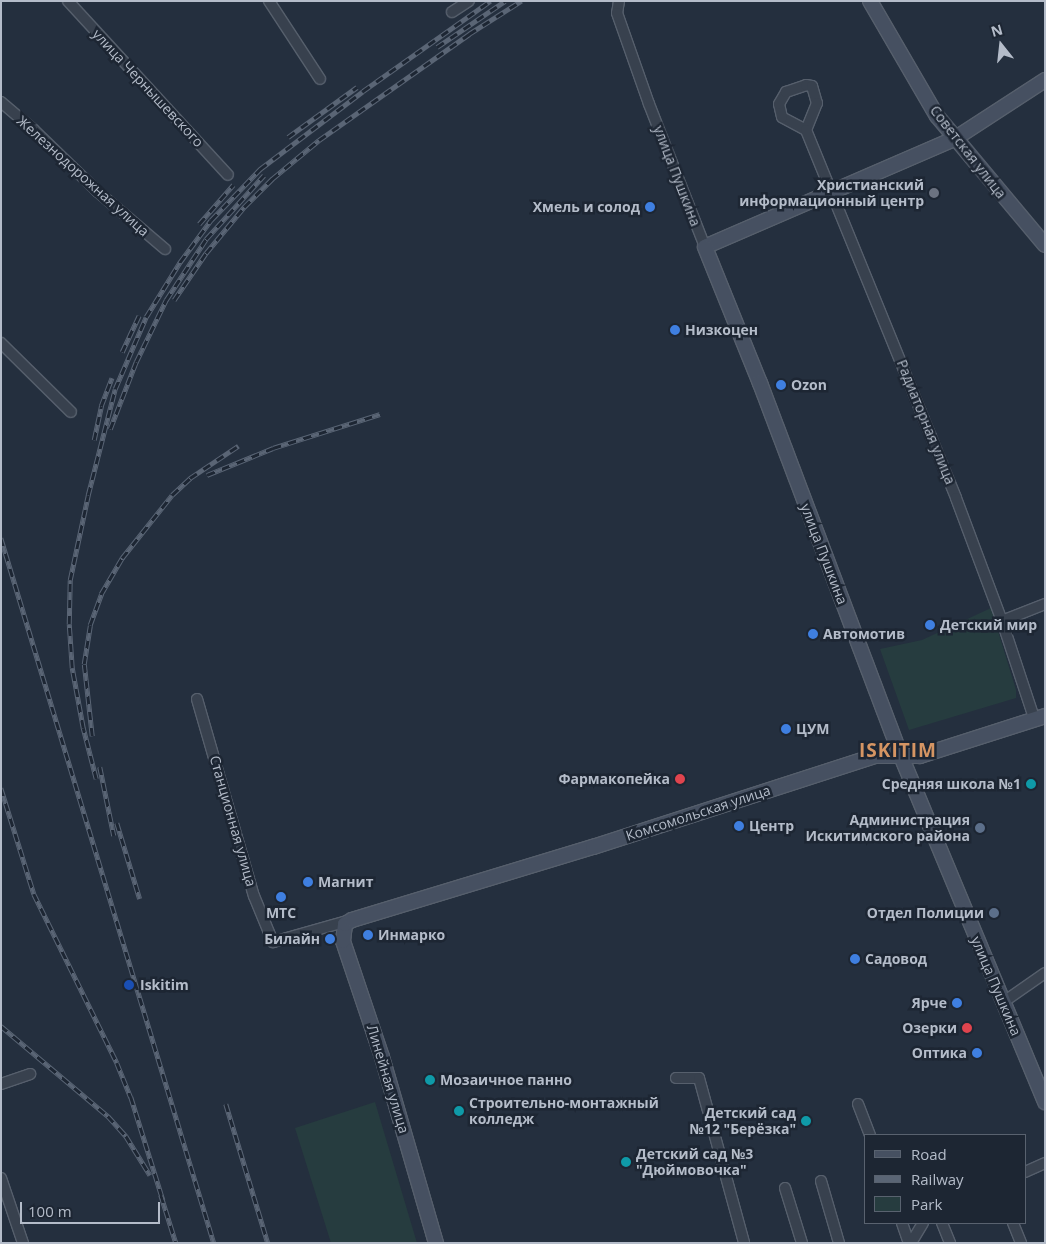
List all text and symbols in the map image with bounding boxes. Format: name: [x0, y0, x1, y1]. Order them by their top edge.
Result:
text: N: [989, 19, 1005, 41]
north arrow: [976, 20, 1026, 70]
street label: улица Чернышевского: [89, 26, 207, 150]
street label: Советская улица: [927, 102, 1009, 202]
street label: Железнодорожная улица: [14, 112, 152, 240]
street label: улица Пушкина: [650, 123, 704, 229]
place label: Христианский информационный центр: [739, 177, 924, 210]
marker: Христианский информационный центр: [928, 187, 940, 199]
place label: Хмель и солод: [533, 199, 640, 215]
marker: Хмель и солод: [644, 201, 656, 213]
place label: Низкоцен: [685, 322, 758, 338]
marker: Низкоцен: [669, 324, 681, 336]
street label: Радиаторная улица: [893, 357, 959, 487]
place label: Ozon: [791, 377, 827, 393]
marker: Ozon: [775, 379, 787, 391]
street label: улица Пушкина: [797, 501, 851, 607]
place label: Детский мир: [940, 617, 1037, 633]
marker: Детский мир: [924, 619, 936, 631]
place label: Автомотив: [823, 626, 905, 642]
marker: Автомотив: [807, 628, 819, 640]
place label: ЦУМ: [796, 721, 829, 737]
marker: ЦУМ: [780, 723, 792, 735]
district label: ISKITIM: [858, 740, 938, 762]
street label: Станционная улица: [206, 754, 260, 888]
place label: Фармакопейка: [558, 771, 670, 787]
marker: Фармакопейка: [674, 773, 686, 785]
place label: Средняя школа №1: [882, 776, 1021, 792]
marker: Средняя школа №1: [1025, 778, 1037, 790]
street label: Комсомольская улица: [624, 782, 772, 844]
place label: Администрация Искитимского района: [806, 812, 970, 844]
place label: Центр: [749, 818, 794, 834]
marker: Центр: [733, 820, 745, 832]
marker: Администрация Искитимского района: [974, 822, 986, 834]
place label: Магнит: [318, 874, 373, 890]
marker: Магнит: [302, 876, 314, 888]
marker: МТС: [275, 891, 287, 903]
place label: МТС: [266, 905, 296, 921]
place label: Отдел Полиции: [867, 905, 984, 921]
marker: Отдел Полиции: [988, 907, 1000, 919]
place label: Инмарко: [378, 927, 445, 943]
marker: Инмарко: [362, 929, 374, 941]
place label: Билайн: [264, 931, 320, 947]
marker: Билайн: [324, 933, 336, 945]
street label: улица Пушкина: [967, 934, 1025, 1038]
place label: Садовод: [865, 951, 927, 967]
marker: Садовод: [849, 953, 861, 965]
place label: Iskitim: [140, 977, 189, 993]
marker: Iskitim: [122, 978, 136, 992]
place label: Ярче: [911, 995, 947, 1011]
marker: Ярче: [951, 997, 963, 1009]
place label: Озерки: [902, 1020, 957, 1036]
marker: Озерки: [961, 1022, 973, 1034]
street label: Линейная улица: [363, 1023, 413, 1135]
place label: Оптика: [912, 1045, 967, 1061]
marker: Оптика: [971, 1047, 983, 1059]
place label: Мозаичное панно: [440, 1072, 572, 1088]
marker: Мозаичное панно: [424, 1074, 436, 1086]
place label: Строительно-монтажный колледж: [469, 1095, 659, 1128]
marker: Строительно-монтажный колледж: [453, 1105, 465, 1117]
place label: Детский сад №12 "Берёзка": [690, 1105, 796, 1138]
marker: Детский сад №12 "Берёзка": [800, 1115, 812, 1127]
legend: [864, 1134, 1026, 1224]
text: Road: [911, 1144, 947, 1164]
place label: Детский сад №3 "Дюймовочка": [636, 1146, 753, 1178]
marker: Детский сад №3 "Дюймовочка": [620, 1156, 632, 1168]
text: Railway: [911, 1169, 964, 1189]
scale bar: [22, 1192, 162, 1224]
text: Park: [911, 1194, 942, 1214]
text: 100 m: [28, 1201, 72, 1221]

